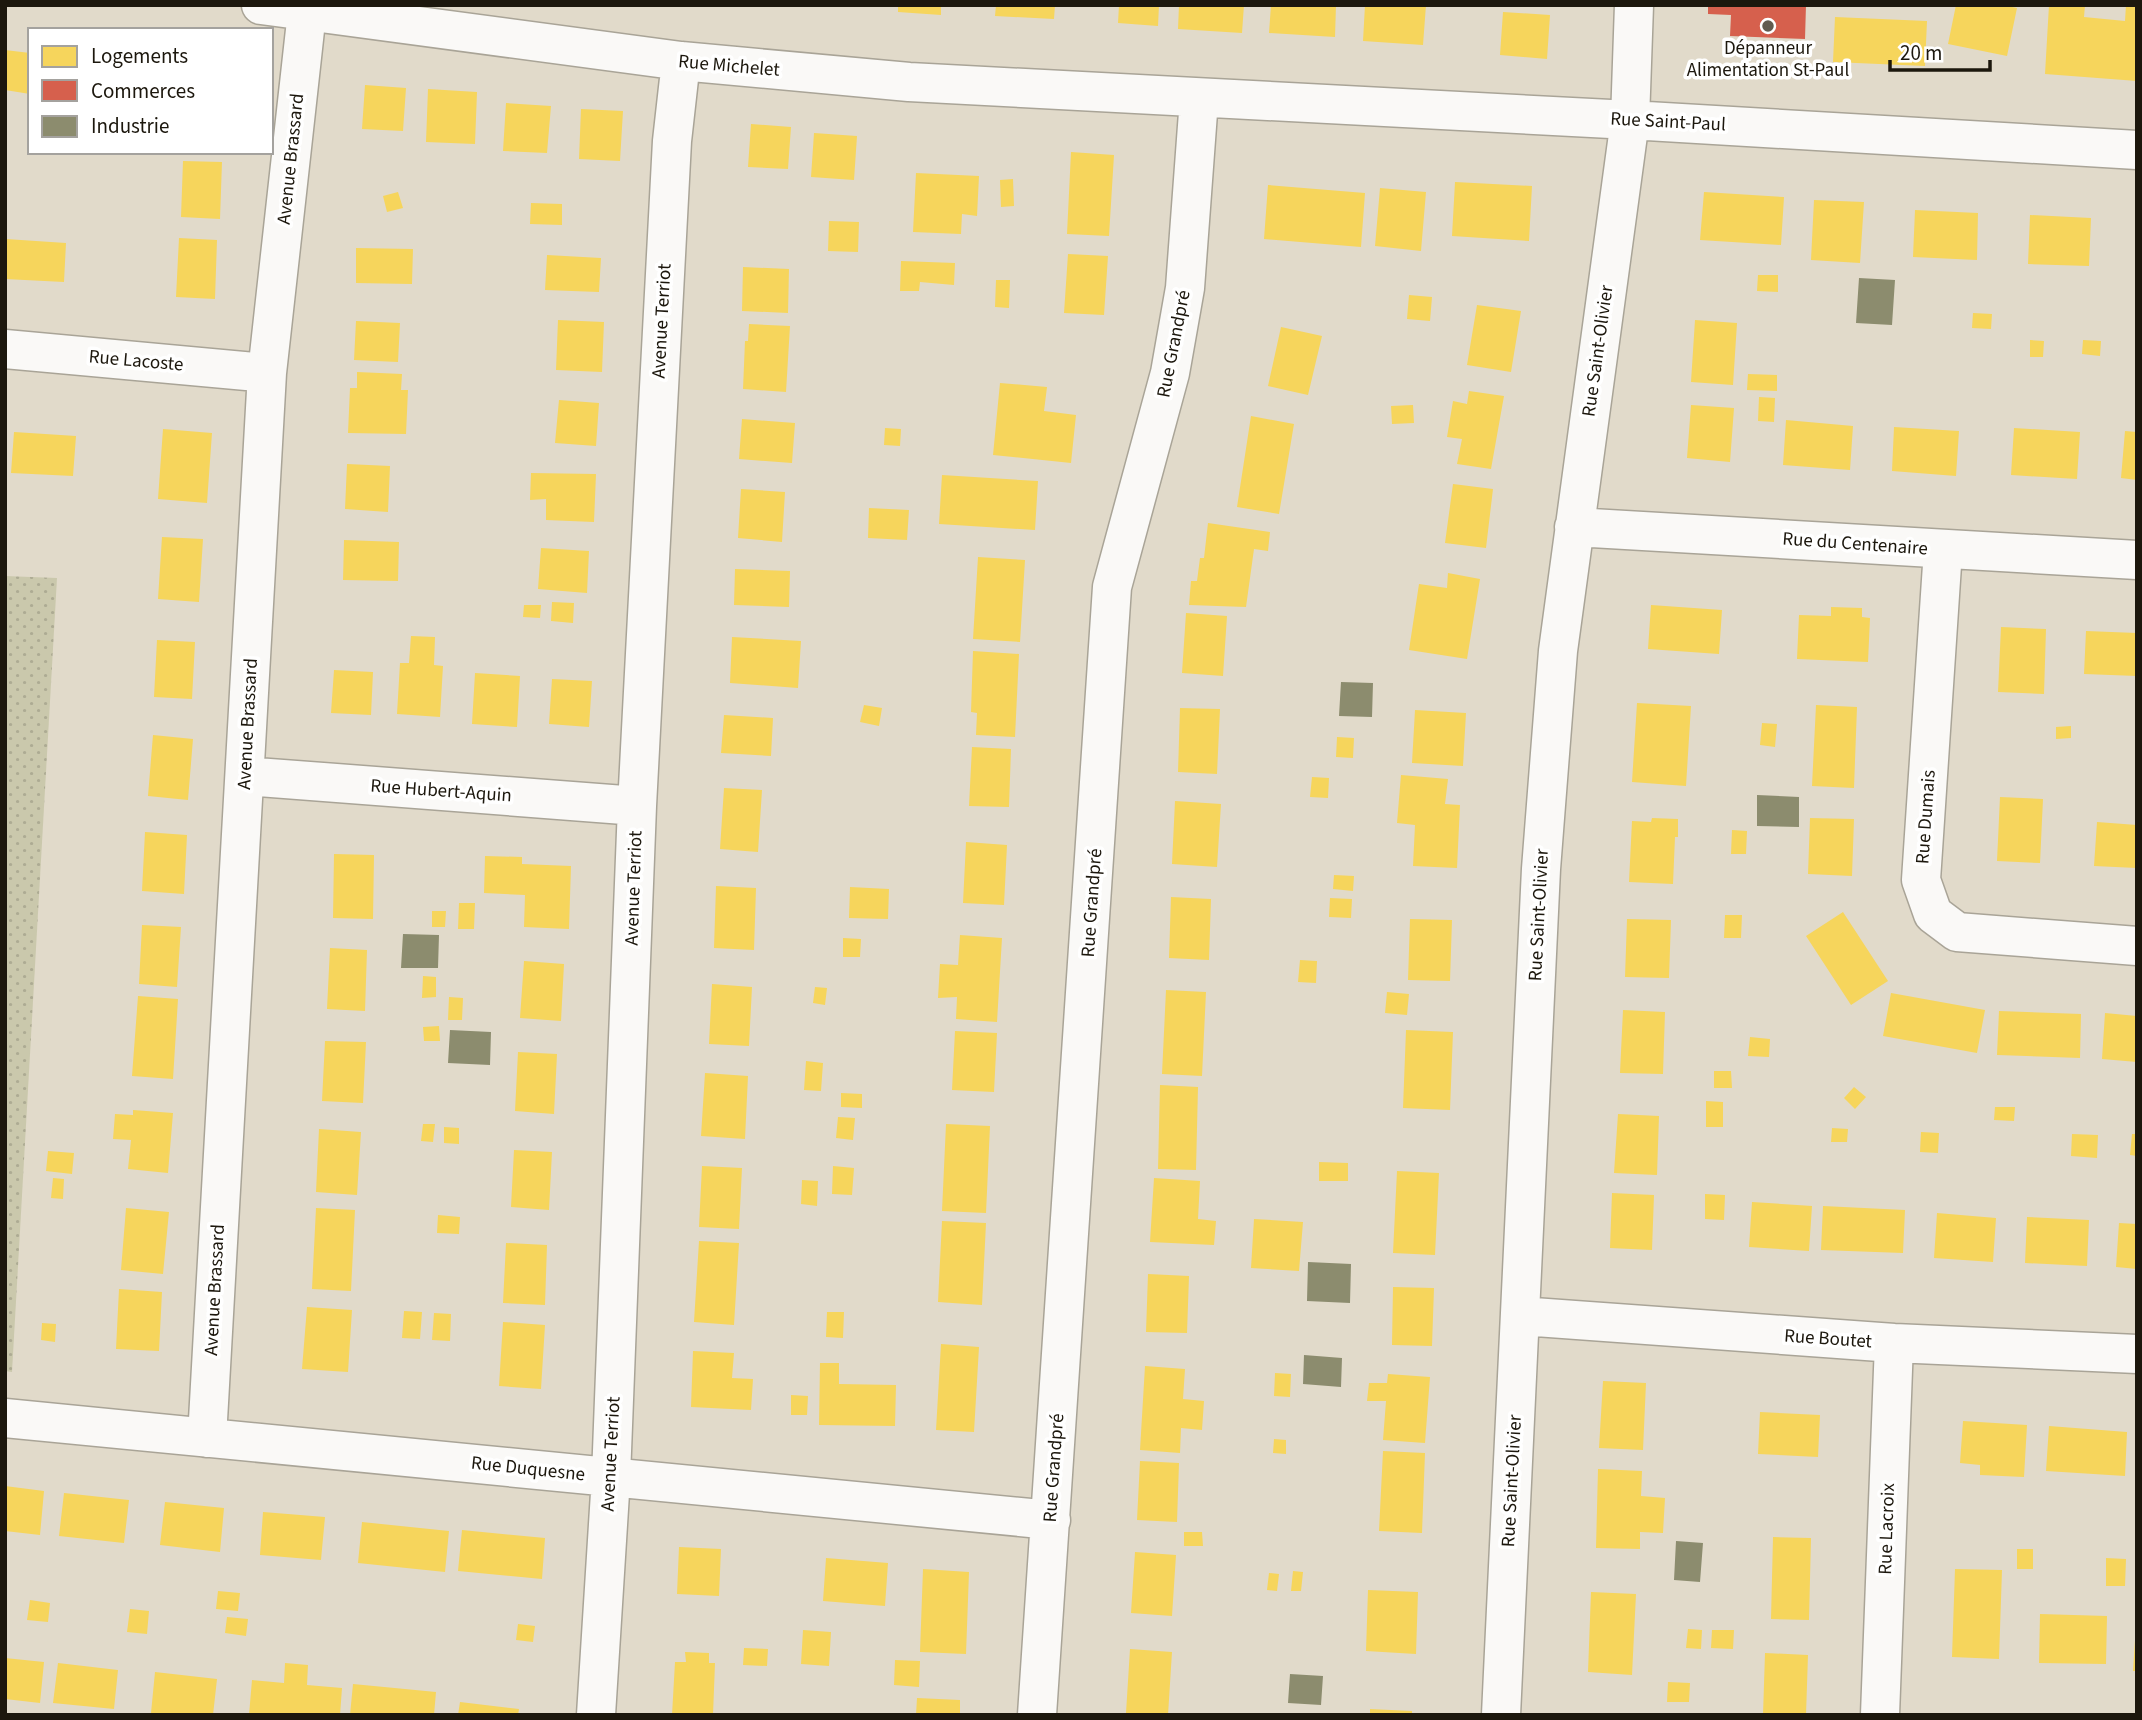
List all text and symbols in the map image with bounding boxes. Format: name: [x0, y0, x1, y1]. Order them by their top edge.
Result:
marker: Dépanneur Alimentation St-Paul: [1760, 18, 1776, 34]
legend: [28, 28, 273, 154]
scale bar: [1890, 28, 1990, 72]
place label: Dépanneur Alimentation St-Paul: [1687, 35, 1849, 84]
text: 20 m: [1900, 38, 1942, 68]
text: Logements: [91, 41, 188, 71]
street label: Rue Michelet: [677, 48, 781, 84]
text: Commerces: [91, 76, 195, 106]
street label: Avenue Brassard: [271, 92, 311, 226]
street label: Rue Saint-Paul: [1610, 105, 1727, 139]
text: Industrie: [91, 111, 169, 141]
street label: Avenue Terriot: [646, 262, 679, 379]
street label: Rue Saint-Olivier: [1575, 283, 1621, 419]
street label: Rue Grandpré: [1150, 288, 1198, 400]
street label: Rue Lacoste: [88, 343, 184, 379]
street label: Rue du Centenaire: [1781, 525, 1929, 563]
street label: Avenue Brassard: [231, 658, 265, 790]
street label: Rue Dumais: [1909, 769, 1943, 865]
street label: Rue Hubert-Aquin: [369, 773, 513, 809]
street label: Avenue Terriot: [619, 830, 650, 946]
street label: Rue Grandpré: [1075, 848, 1109, 958]
street label: Rue Saint-Olivier: [1522, 848, 1556, 982]
street label: Avenue Brassard: [198, 1224, 232, 1356]
street label: Rue Boutet: [1783, 1322, 1873, 1356]
street label: Avenue Terriot: [595, 1395, 628, 1512]
street label: Rue Grandpré: [1037, 1413, 1071, 1523]
street label: Rue Saint-Olivier: [1495, 1414, 1529, 1548]
street label: Rue Duquesne: [470, 1450, 586, 1488]
street label: Rue Lacroix: [1872, 1482, 1902, 1575]

